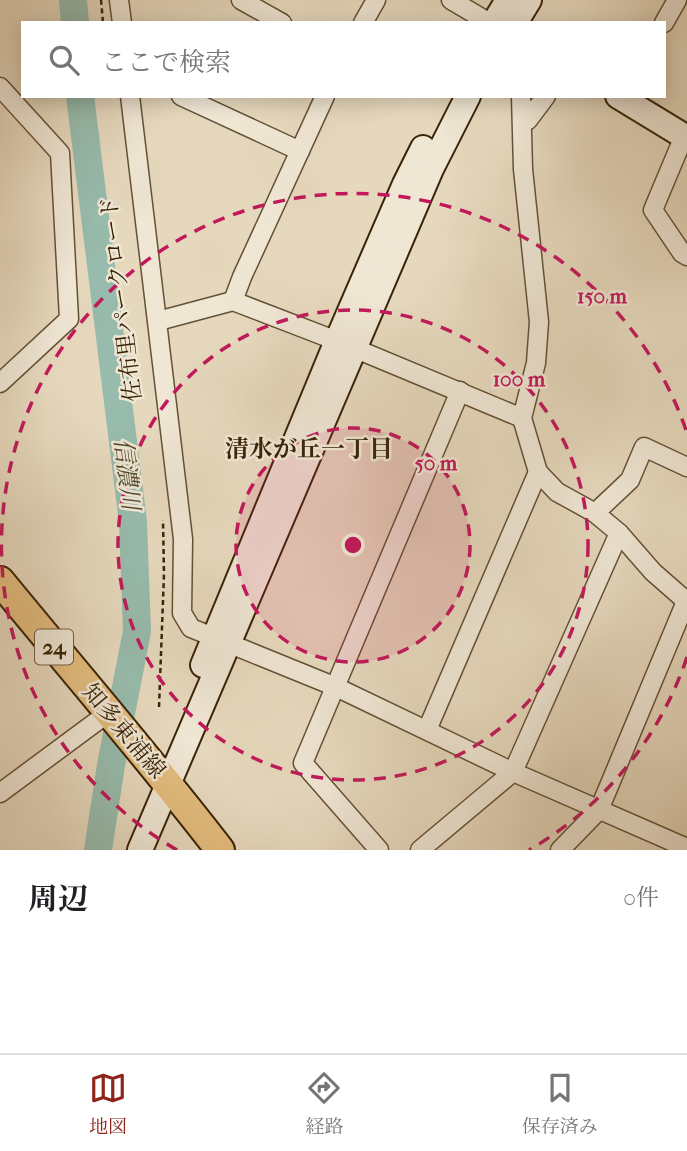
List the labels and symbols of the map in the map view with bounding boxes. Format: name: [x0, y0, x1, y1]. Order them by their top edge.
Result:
street label: 佐布里パークロード: [95, 195, 147, 403]
text: 150 m: [577, 284, 628, 308]
text: 100 m: [493, 367, 546, 391]
district label: 清水が丘一丁目: [225, 435, 393, 463]
water label: 信濃川: [109, 437, 146, 514]
text: 50 m: [415, 451, 458, 475]
centre of rings: [341, 533, 365, 557]
road number: 24: [35, 630, 73, 664]
street label: 知多東浦線: [77, 678, 171, 784]

